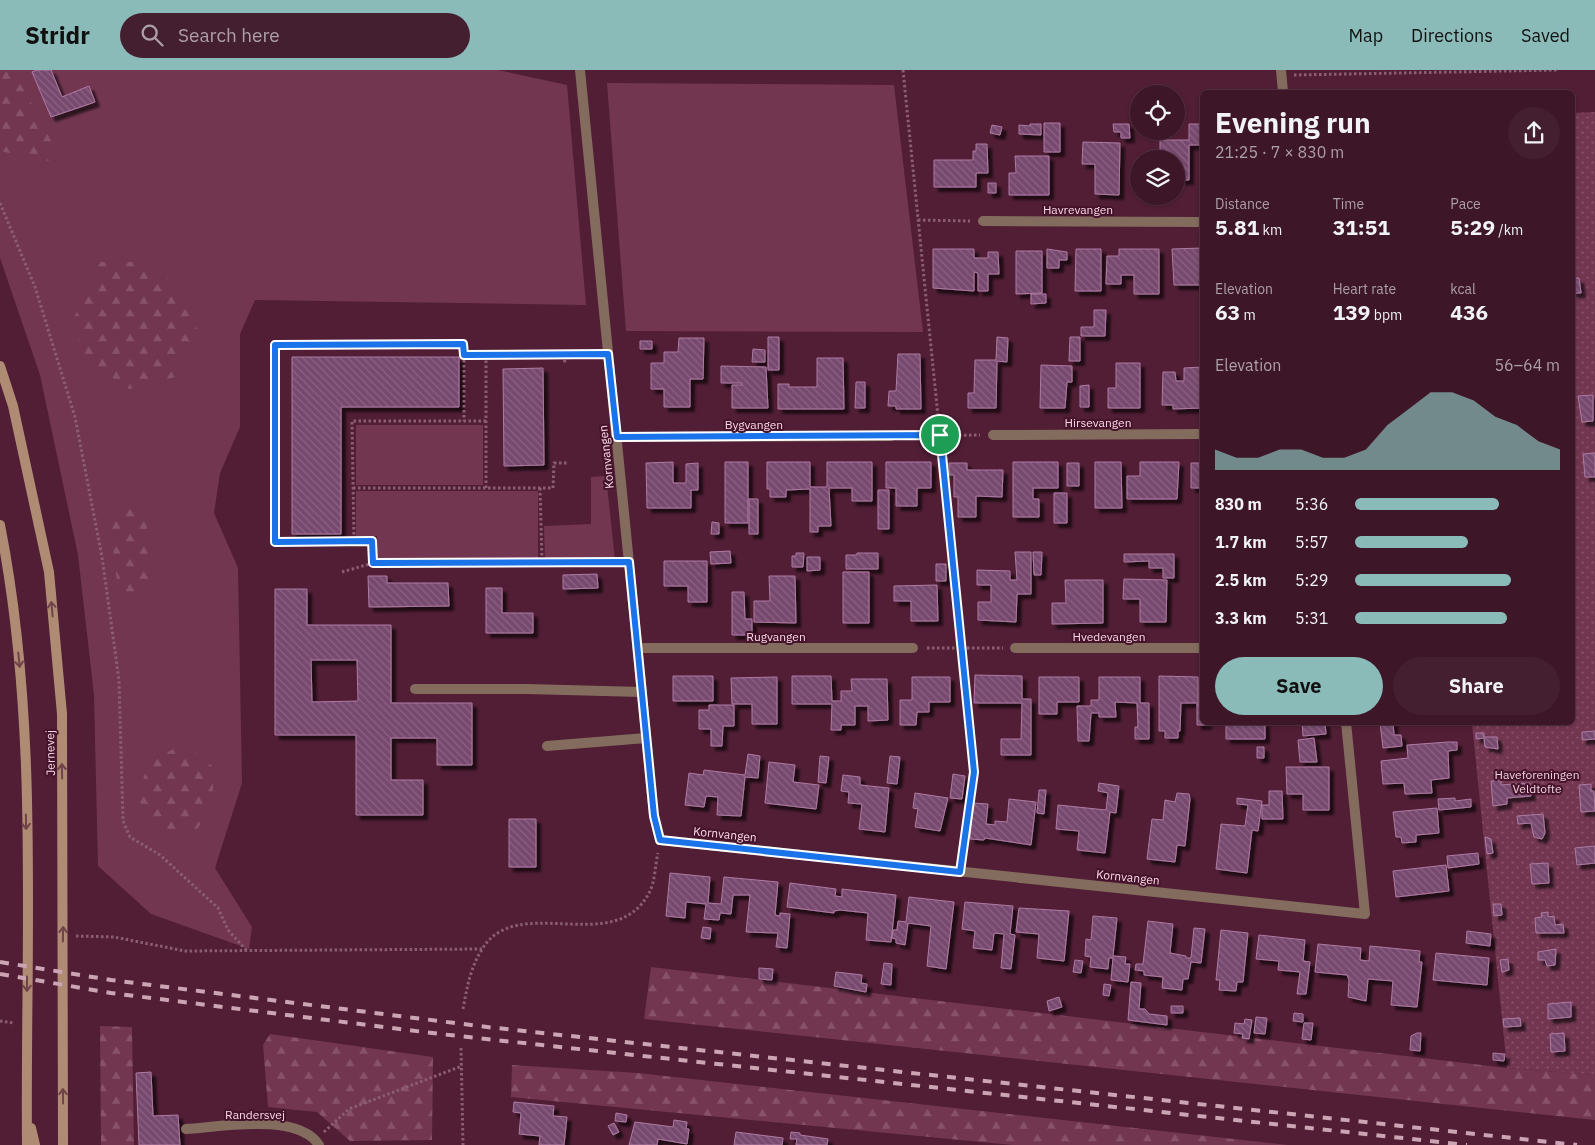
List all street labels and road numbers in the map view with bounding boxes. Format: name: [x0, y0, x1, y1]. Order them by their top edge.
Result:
street label: Havrevangen: [1043, 202, 1113, 217]
street label: Hirsevangen: [1065, 415, 1131, 430]
street label: Bygvangen: [725, 417, 783, 432]
street label: Kornvangen: [595, 424, 617, 490]
street label: Rugvangen: [746, 629, 806, 644]
street label: Hvedevangen: [1072, 629, 1146, 644]
street label: Jernevej: [42, 730, 58, 776]
street label: Kornvangen: [692, 823, 758, 845]
street label: Kornvangen: [1095, 866, 1161, 888]
street label: Randersvej: [225, 1107, 285, 1122]

